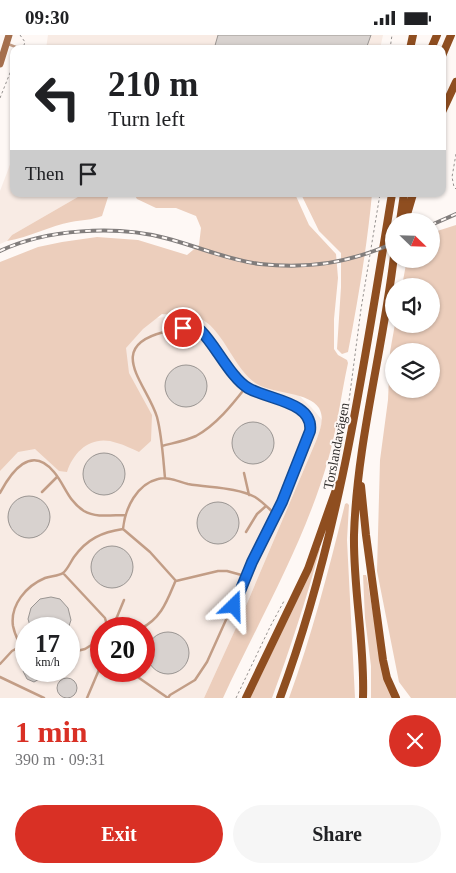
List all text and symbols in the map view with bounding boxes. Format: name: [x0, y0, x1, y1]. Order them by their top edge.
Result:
text: 09:30: [25, 7, 69, 28]
icon: left: [25, 65, 90, 130]
text: 210 m: [108, 65, 198, 104]
text: Turn left: [108, 106, 185, 131]
icon: arrive: [74, 160, 102, 188]
text: Then: [25, 163, 64, 184]
north arrow: [385, 213, 440, 267]
map controls: [385, 213, 440, 398]
button: sound: [385, 278, 440, 333]
pin: [162, 307, 204, 349]
icon: arrive: [169, 314, 197, 342]
button: layers: [385, 343, 440, 398]
street label: Torslandavägen: [321, 401, 352, 491]
position arrow: [207, 579, 259, 631]
speed limit sign: 20: [90, 617, 155, 682]
text: 17: [35, 630, 60, 657]
text: km/h: [35, 655, 60, 669]
text: 1 min: [15, 715, 88, 748]
button: close: [389, 715, 441, 767]
text: 390 m · 09:31: [15, 751, 105, 768]
button: Exit: [15, 805, 223, 863]
button: Share: [233, 805, 441, 863]

